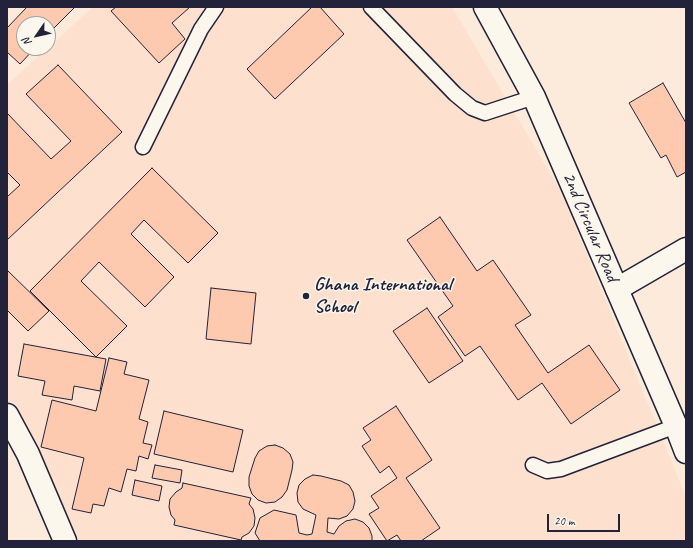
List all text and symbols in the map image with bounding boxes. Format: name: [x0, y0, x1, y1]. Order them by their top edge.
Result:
north arrow: [16, 16, 56, 56]
text: N: [19, 35, 35, 49]
street label: 2nd Circular Road: [557, 169, 623, 285]
place label: Ghana International School: [314, 274, 451, 318]
marker: Ghana International School: [301, 291, 311, 301]
scale bar: [549, 506, 622, 532]
text: 20 m: [554, 513, 574, 529]

